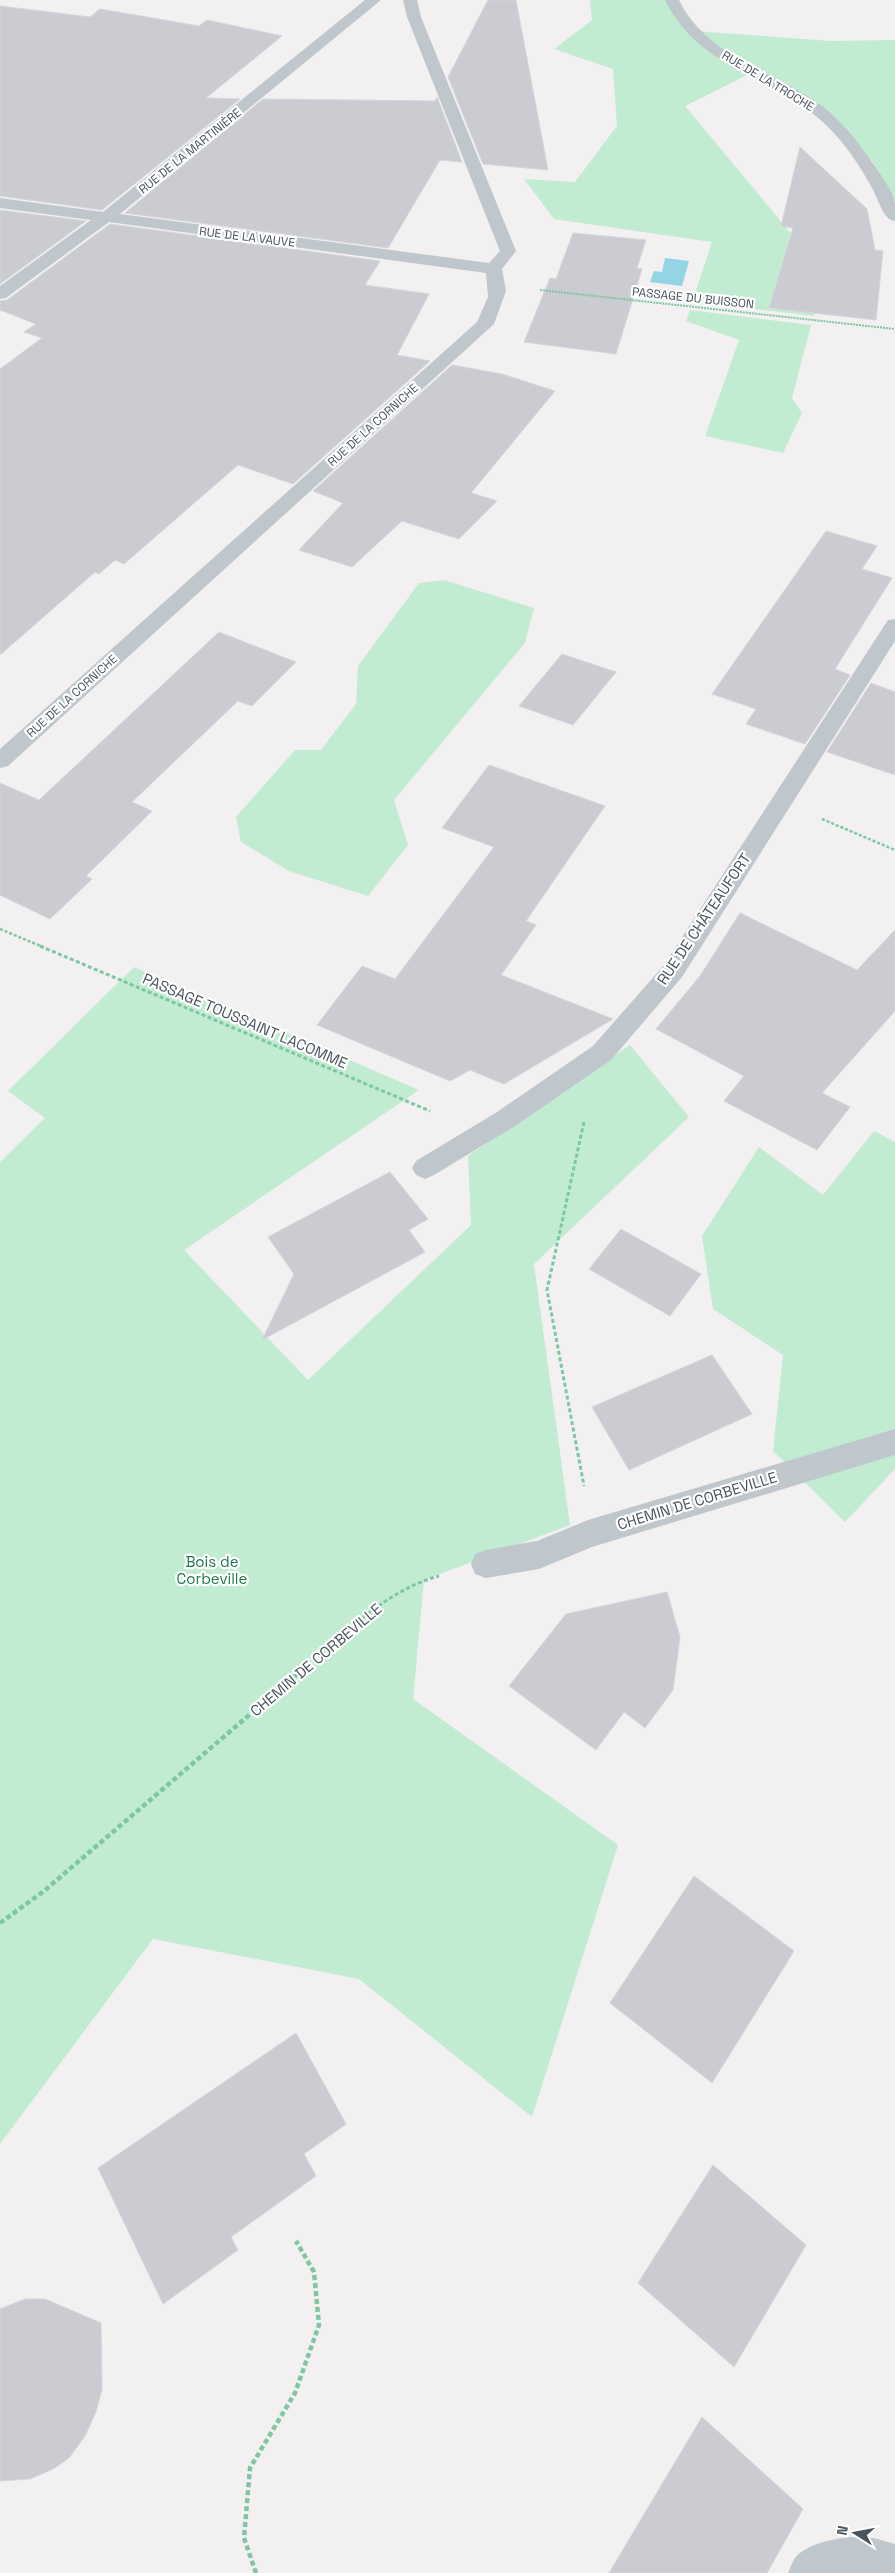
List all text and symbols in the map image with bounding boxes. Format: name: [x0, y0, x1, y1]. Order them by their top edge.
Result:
street label: RUE DE LA TROCHE: [719, 47, 817, 115]
street label: RUE DE LA MARTINIÈRE: [135, 104, 245, 197]
street label: RUE DE LA VAUVE: [198, 223, 296, 251]
street label: PASSAGE DU BUISSON: [631, 284, 755, 312]
street label: RUE DE LA CORNICHE: [324, 380, 422, 470]
street label: RUE DE LA CORNICHE: [23, 651, 121, 741]
street label: RUE DE CHÂTEAUFORT: [653, 849, 755, 988]
street label: PASSAGE TOUSSAINT LACOMME: [140, 969, 350, 1072]
street label: CHEMIN DE CORBEVILLE: [615, 1467, 779, 1534]
park label: Bois de Corbeville: [177, 1552, 248, 1588]
street label: CHEMIN DE CORBEVILLE: [246, 1599, 385, 1720]
north arrow: [830, 2508, 880, 2558]
text: N: [833, 2524, 852, 2537]

